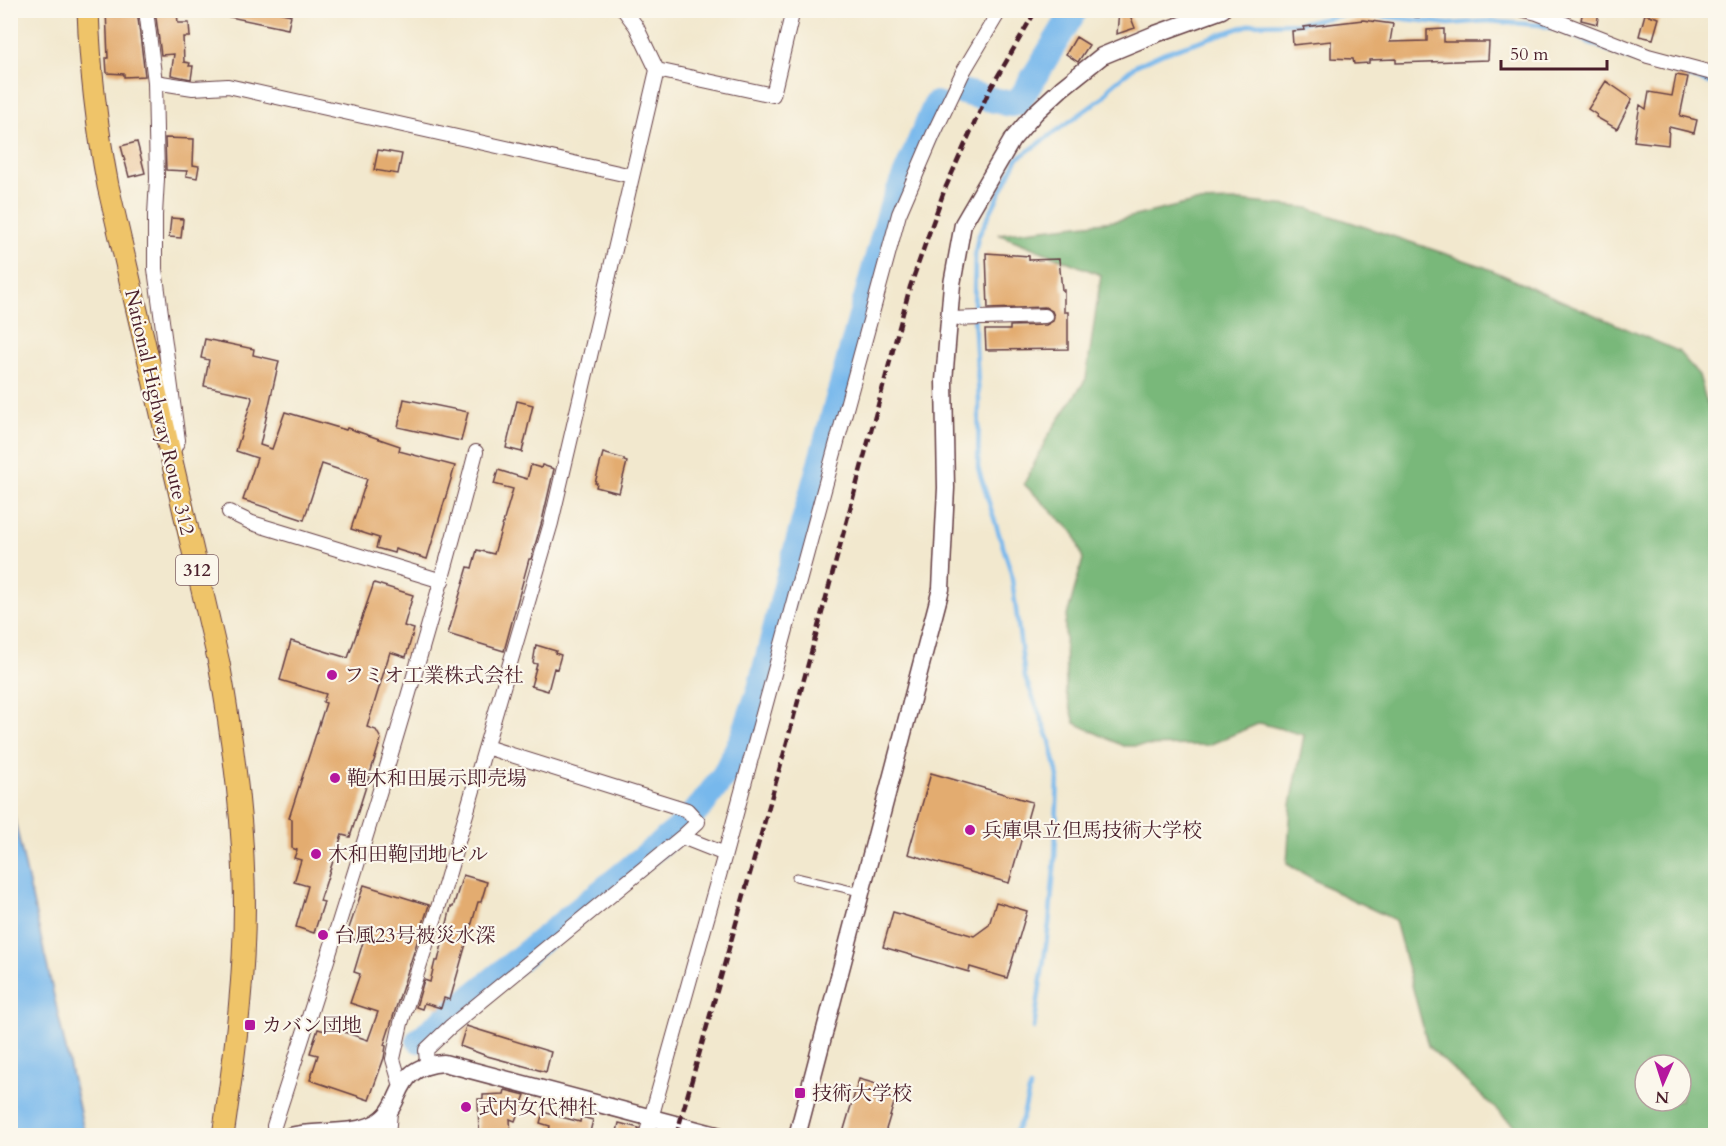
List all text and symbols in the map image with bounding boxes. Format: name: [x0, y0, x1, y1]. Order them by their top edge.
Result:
scale bar: [1501, 33, 1608, 71]
text: 50 m: [1510, 42, 1549, 67]
street label: National Highway Route 312: [118, 287, 201, 538]
road number: 312: [176, 555, 218, 585]
place label: フミオ工業株式会社: [344, 662, 524, 689]
marker: フミオ工業株式会社: [325, 668, 339, 682]
place label: 鞄木和田展示即売場: [347, 765, 527, 792]
marker: 鞄木和田展示即売場: [328, 771, 342, 785]
place label: 兵庫県立但馬技術大学校: [982, 817, 1202, 844]
marker: 兵庫県立但馬技術大学校: [963, 823, 977, 837]
place label: 木和田鞄団地ビル: [328, 841, 488, 868]
marker: 木和田鞄団地ビル: [309, 847, 323, 861]
place label: 台風23号被災水深: [335, 922, 496, 949]
marker: 台風23号被災水深: [316, 928, 330, 942]
place label: カバン団地: [262, 1012, 362, 1039]
marker: カバン団地: [243, 1018, 257, 1032]
north arrow: [1633, 1053, 1693, 1113]
place label: 技術大学校: [812, 1080, 912, 1107]
marker: 技術大学校: [793, 1086, 807, 1100]
text: N: [1655, 1086, 1670, 1108]
place label: 式内女代神社: [478, 1094, 598, 1121]
marker: 式内女代神社: [459, 1100, 473, 1114]

